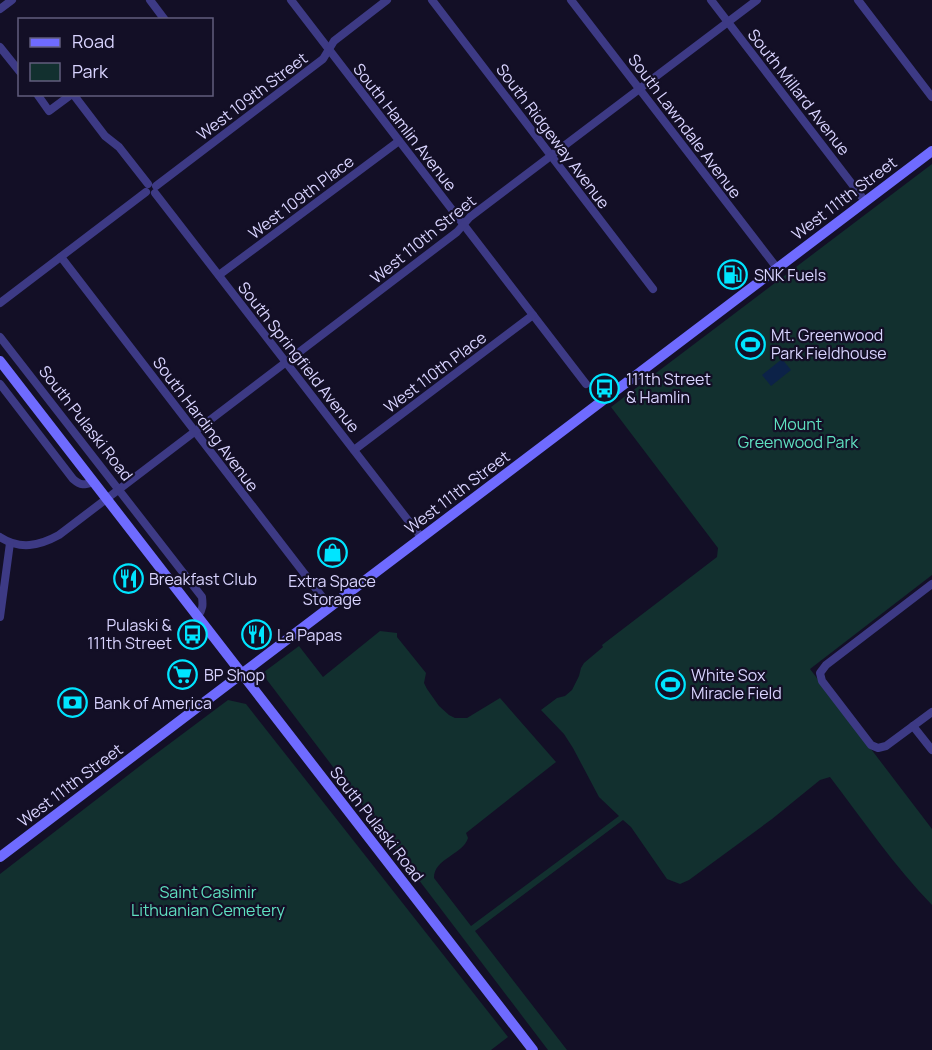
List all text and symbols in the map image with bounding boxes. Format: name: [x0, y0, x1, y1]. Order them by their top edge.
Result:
legend: [18, 18, 213, 96]
street label: South Millard Avenue: [743, 24, 855, 160]
text: Road: [72, 29, 115, 53]
street label: West 109th Street: [192, 47, 312, 145]
street label: South Lawndale Avenue: [623, 49, 747, 203]
text: Park: [72, 59, 109, 83]
street label: South Hamlin Avenue: [348, 59, 462, 195]
street label: South Ridgeway Avenue: [491, 59, 615, 213]
street label: West 109th Place: [244, 150, 358, 244]
street label: West 111th Street: [787, 151, 901, 245]
street label: West 110th Street: [366, 190, 480, 288]
fuel station icon: SNK Fuels: [717, 259, 749, 291]
place label: SNK Fuels: [754, 264, 826, 286]
street label: South Springfield Avenue: [233, 277, 365, 437]
place label: Mt. Greenwood Park Fieldhouse: [771, 324, 887, 364]
street label: West 110th Place: [379, 326, 491, 418]
sports icon: Mt. Greenwood Park Fieldhouse: [734, 328, 766, 360]
street label: South Harding Avenue: [148, 352, 264, 496]
street label: South Pulaski Road: [34, 361, 138, 485]
place label: 111th Street & Hamlin: [626, 368, 711, 408]
bus stop icon: 111th Street & Hamlin: [589, 372, 621, 404]
park label: Mount Greenwood Park: [738, 413, 859, 453]
street label: West 111th Street: [400, 445, 514, 539]
shop icon: Extra Space Storage: [316, 537, 348, 569]
restaurant icon: Breakfast Club: [112, 563, 144, 595]
place label: Breakfast Club: [149, 568, 257, 590]
place label: Extra Space Storage: [288, 570, 376, 610]
place label: Pulaski & 111th Street: [87, 614, 173, 654]
bus stop icon: Pulaski & 111th Street: [177, 618, 209, 650]
restaurant icon: La Papas: [240, 619, 272, 651]
place label: La Papas: [277, 624, 342, 646]
supermarket icon: BP Shop: [167, 659, 199, 691]
place label: BP Shop: [204, 664, 265, 686]
place label: White Sox Miracle Field: [691, 664, 782, 704]
sports icon: White Sox Miracle Field: [654, 668, 686, 700]
bank icon: Bank of America: [57, 687, 89, 719]
place label: Bank of America: [94, 692, 212, 714]
street label: West 111th Street: [13, 738, 127, 832]
street label: South Pulaski Road: [325, 762, 429, 886]
park label: Saint Casimir Lithuanian Cemetery: [131, 881, 286, 921]

